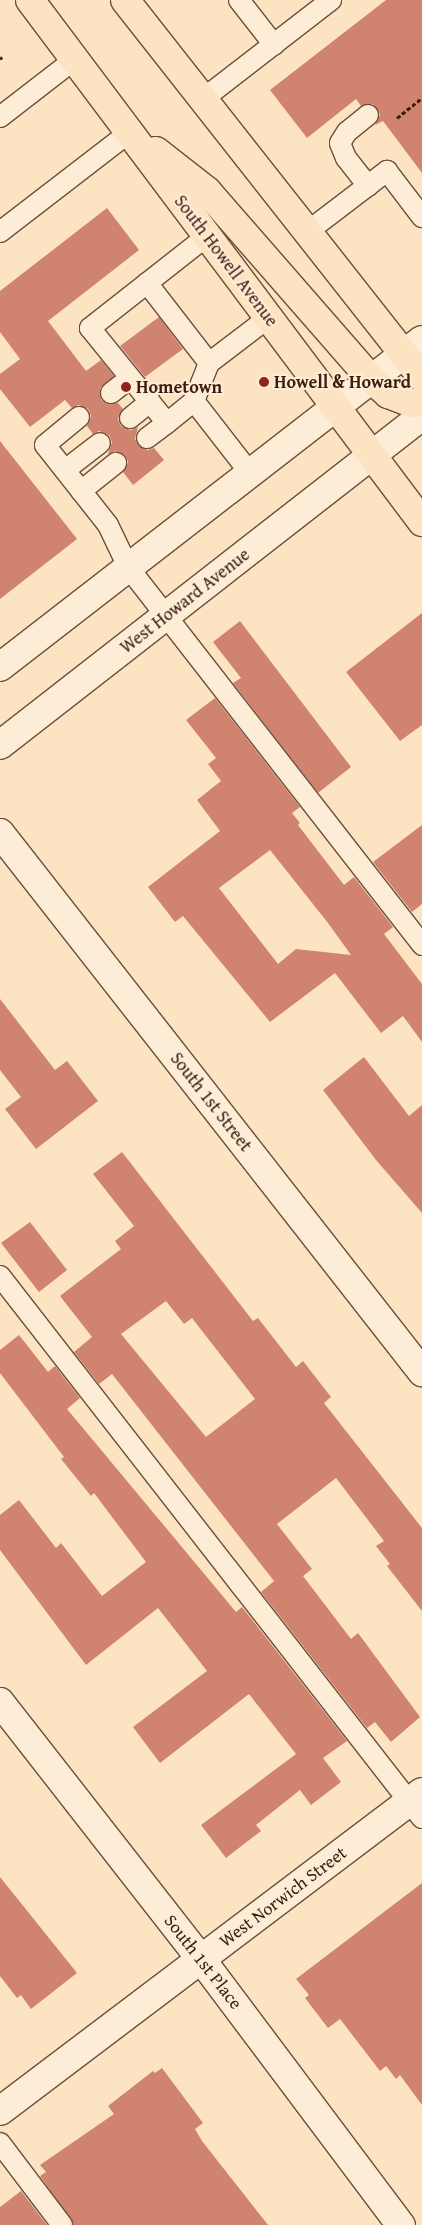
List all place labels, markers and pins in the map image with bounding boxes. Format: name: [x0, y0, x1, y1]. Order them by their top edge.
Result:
place label: Howell & Howard: [274, 371, 411, 393]
place label: Hometown: [136, 376, 222, 398]
marker: Howell & Howard: [258, 376, 270, 388]
marker: Hometown: [120, 381, 132, 393]

